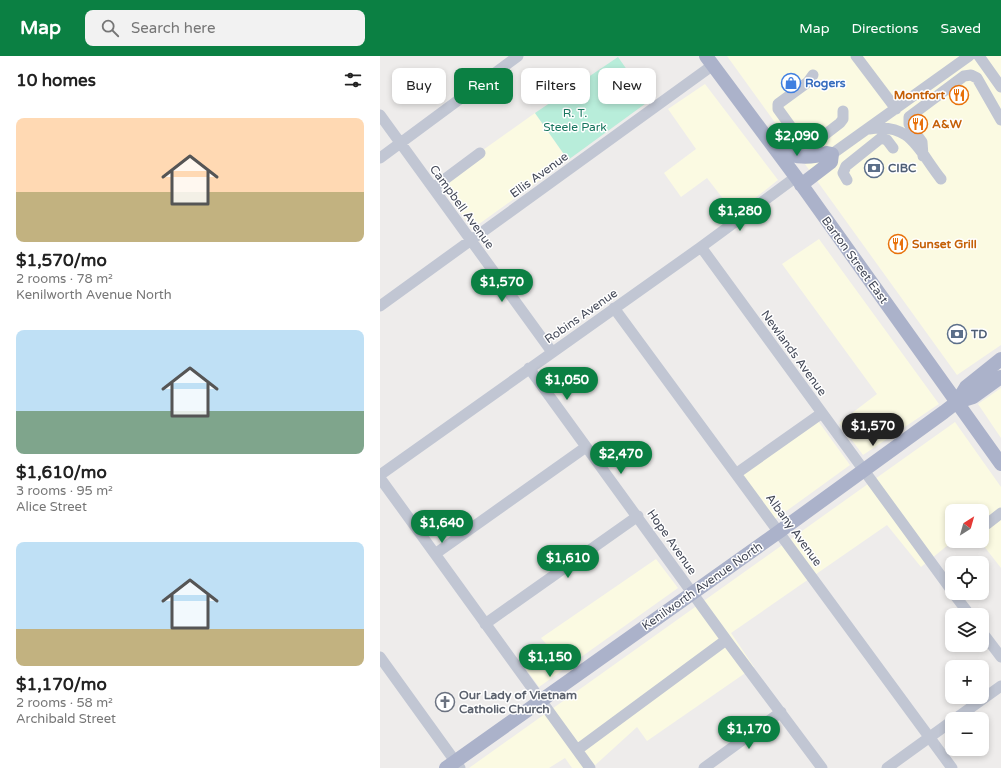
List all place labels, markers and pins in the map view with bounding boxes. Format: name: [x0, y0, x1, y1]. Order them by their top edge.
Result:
shop icon: Rogers: [780, 72, 802, 94]
place label: Rogers: [805, 76, 846, 91]
restaurant icon: Montfort: [948, 84, 970, 106]
place label: Montfort: [894, 88, 945, 102]
restaurant icon: A&W: [907, 113, 929, 135]
place label: A&W: [932, 117, 963, 131]
pin: $2,090: [764, 123, 830, 157]
bank icon: CIBC: [863, 157, 885, 179]
place label: CIBC: [888, 161, 917, 175]
pin: $1,280: [707, 198, 773, 232]
restaurant icon: Sunset Grill: [887, 233, 909, 255]
place label: Sunset Grill: [912, 237, 977, 251]
pin: $1,570: [469, 269, 535, 303]
bank icon: TD: [946, 323, 968, 345]
place label: TD: [970, 327, 987, 341]
pin: $1,050: [534, 367, 600, 401]
pin: $1,570: [840, 413, 906, 447]
pin: $2,470: [588, 441, 654, 475]
pin: $1,640: [409, 510, 475, 544]
pin: $1,610: [535, 545, 601, 579]
pin: $1,150: [517, 644, 583, 678]
place label: Our Lady of Vietnam Catholic Church: [459, 688, 577, 716]
church icon: Our Lady of Vietnam Catholic Church: [434, 691, 456, 713]
pin: $1,170: [716, 716, 782, 750]

